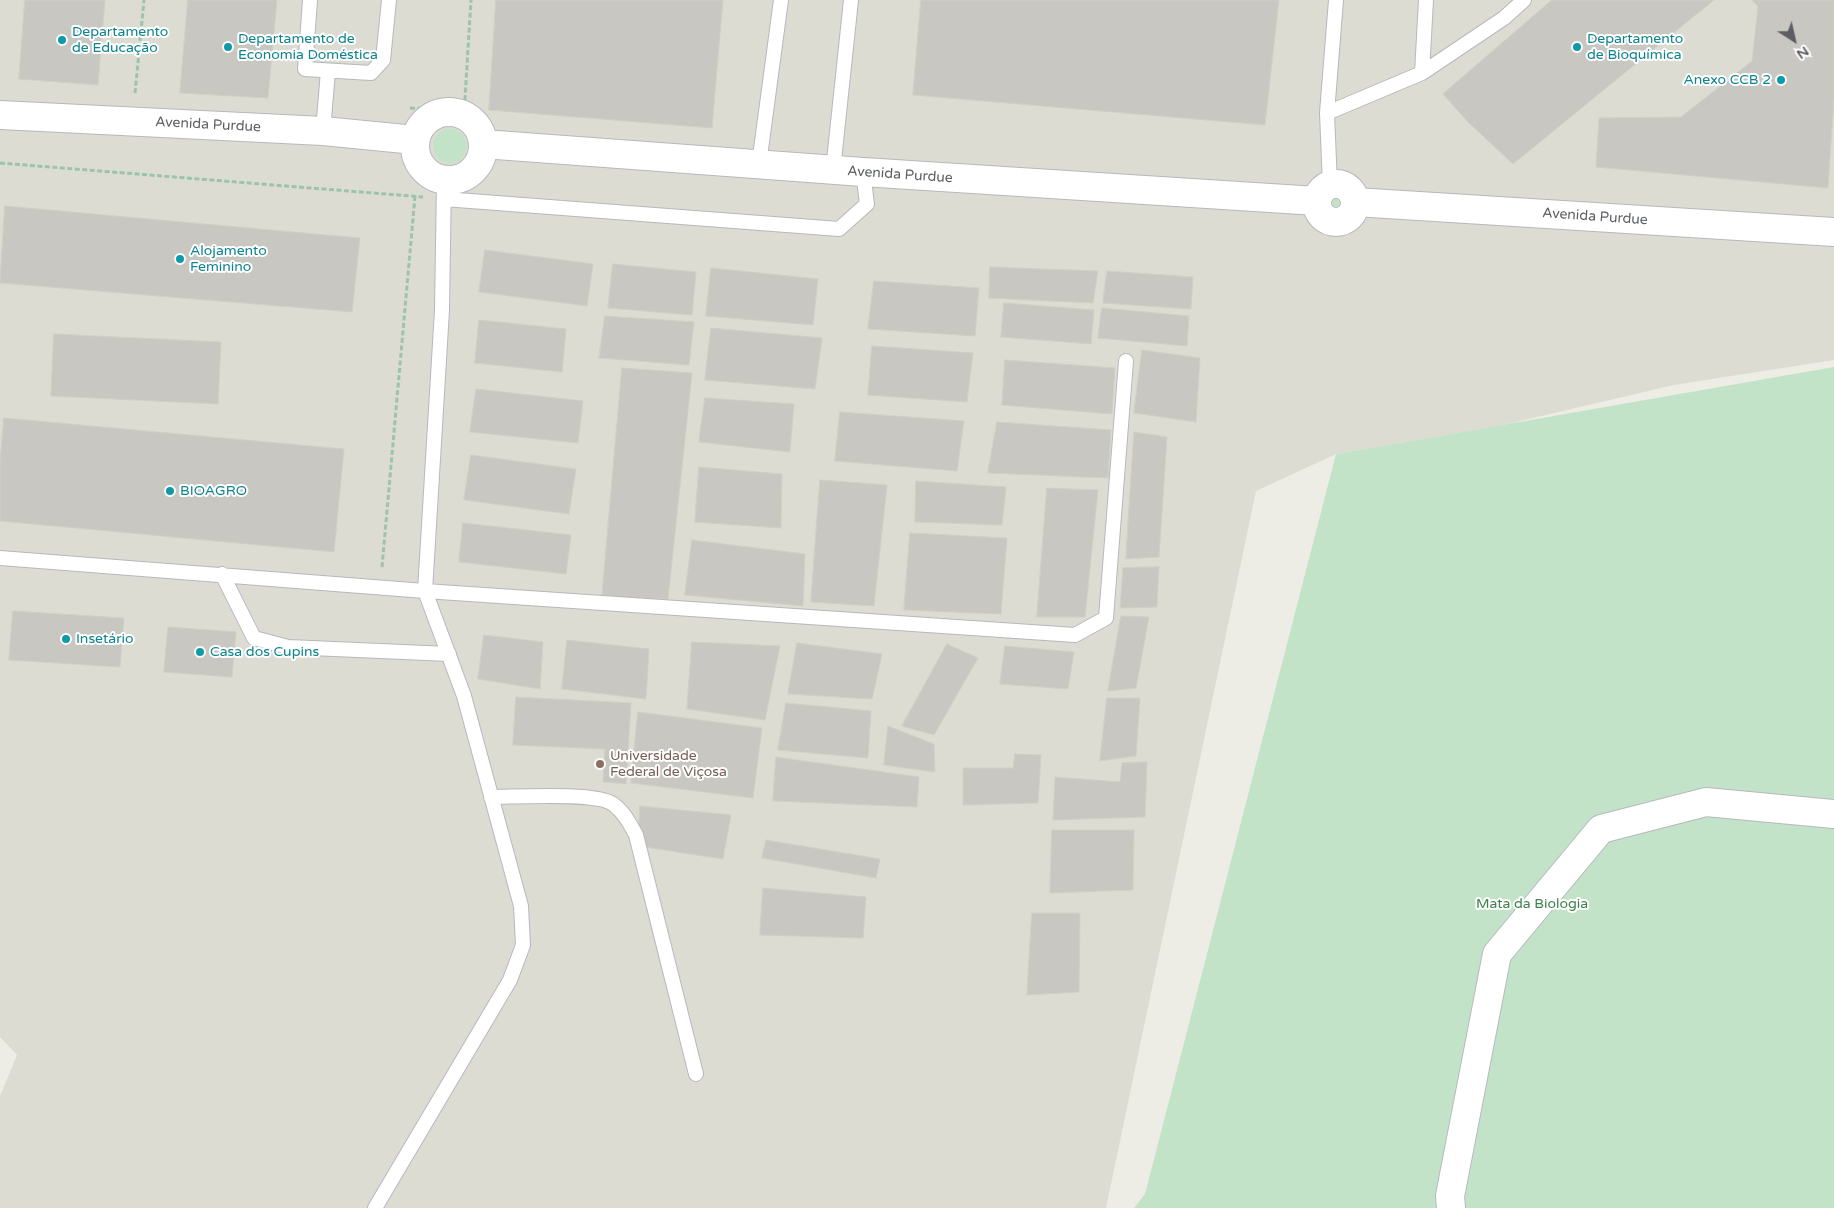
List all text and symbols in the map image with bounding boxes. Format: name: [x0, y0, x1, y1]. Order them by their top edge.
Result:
north arrow: [1769, 15, 1819, 65]
place label: Departamento de Educação: [72, 24, 168, 56]
place label: Departamento de Economia Doméstica: [238, 31, 378, 64]
place label: Departamento de Bioquímica: [1587, 31, 1683, 64]
marker: Departamento de Educação: [56, 34, 68, 46]
marker: Departamento de Economia Doméstica: [222, 41, 234, 53]
marker: Departamento de Bioquímica: [1571, 41, 1583, 53]
text: N: [1793, 43, 1812, 63]
place label: Anexo CCB 2: [1683, 72, 1771, 88]
marker: Anexo CCB 2: [1775, 74, 1787, 86]
street label: Avenida Purdue: [155, 114, 261, 136]
street label: Avenida Purdue: [847, 163, 953, 187]
street label: Avenida Purdue: [1542, 205, 1648, 229]
place label: Alojamento Feminino: [190, 243, 267, 276]
marker: Alojamento Feminino: [174, 253, 186, 265]
place label: BIOAGRO: [180, 483, 247, 499]
marker: BIOAGRO: [164, 485, 176, 497]
place label: Insetário: [76, 631, 134, 647]
marker: Insetário: [60, 633, 72, 645]
place label: Casa dos Cupins: [210, 644, 319, 660]
marker: Casa dos Cupins: [194, 646, 206, 658]
place label: Universidade Federal de Viçosa: [610, 748, 727, 780]
marker: Universidade Federal de Viçosa: [594, 758, 606, 770]
park label: Mata da Biologia: [1476, 896, 1588, 912]

